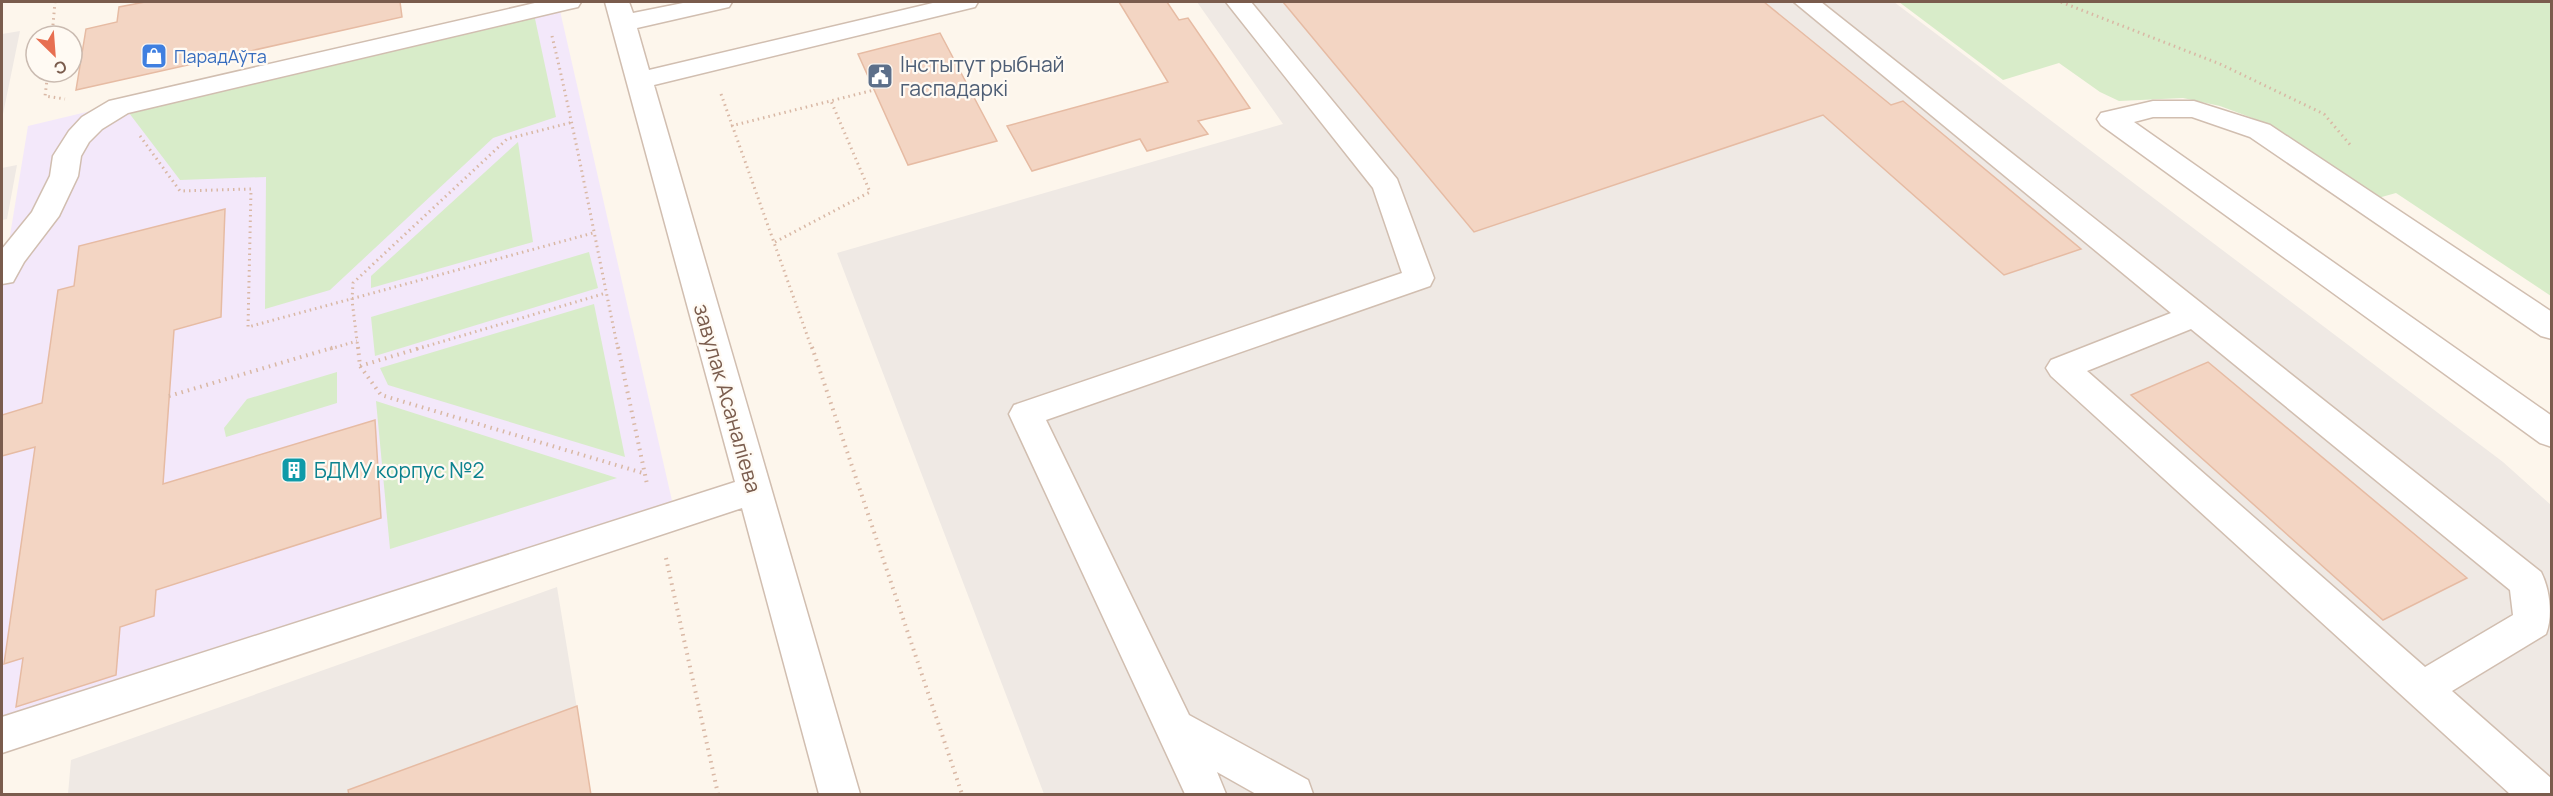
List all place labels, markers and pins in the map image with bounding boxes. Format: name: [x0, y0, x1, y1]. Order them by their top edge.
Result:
shop icon: ПарадАўта: [139, 41, 169, 71]
place label: ПарадАўта: [174, 44, 267, 68]
place label: Інстытут рыбнай гаспадаркі: [900, 50, 1065, 102]
public building icon: Інстытут рыбнай гаспадаркі: [865, 61, 895, 91]
building icon: БДМУ корпус №2: [279, 455, 309, 485]
place label: БДМУ корпус №2: [314, 456, 485, 484]

